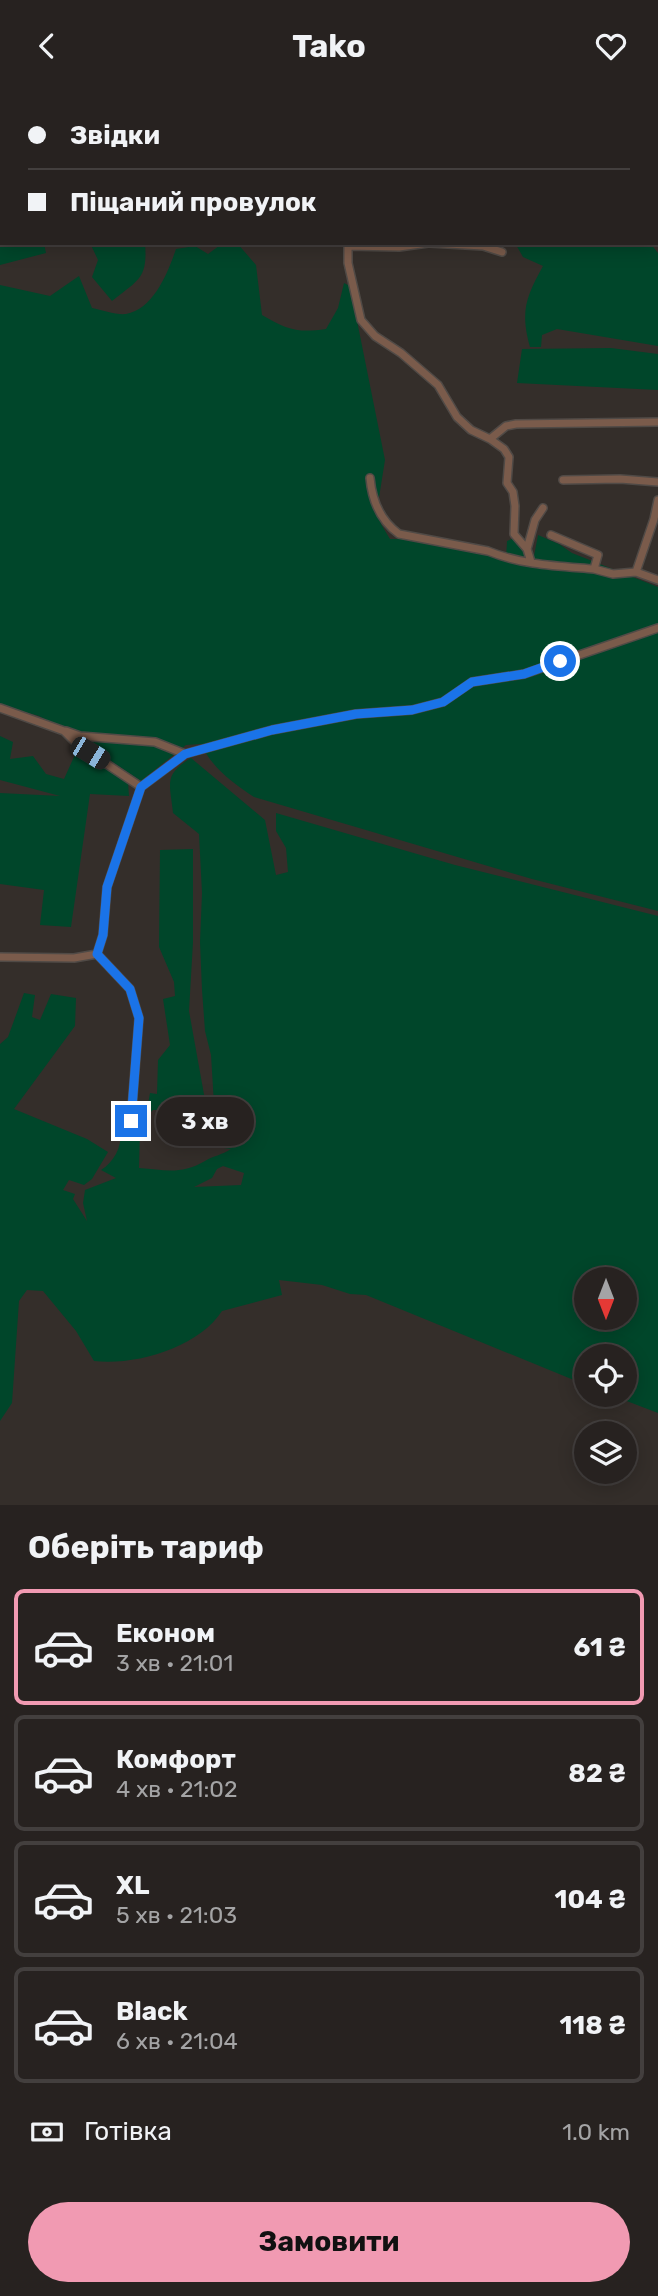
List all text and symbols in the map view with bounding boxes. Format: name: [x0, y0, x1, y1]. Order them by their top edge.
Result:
icon: back: [28, 27, 66, 65]
text: Tako: [292, 27, 366, 65]
icon: heart: [592, 27, 630, 65]
text: Звідки: [70, 120, 160, 151]
text: Піщаний провулок: [70, 187, 317, 218]
route start: [544, 645, 576, 677]
car: [67, 733, 114, 773]
callout: 3 хв: [156, 1097, 254, 1145]
route end: [115, 1105, 147, 1137]
text: 3 хв: [181, 1107, 229, 1135]
north arrow: [574, 1267, 637, 1330]
map controls: [574, 1267, 637, 1484]
button: locate: [574, 1344, 637, 1407]
button: layers: [574, 1421, 637, 1484]
text: Оберіть тариф: [28, 1528, 264, 1566]
icon: car: [32, 1616, 95, 1679]
text: Економ: [116, 1618, 215, 1649]
text: 61 ₴: [574, 1632, 626, 1663]
text: 3 хв · 21:01: [116, 1649, 233, 1677]
icon: car: [32, 1742, 95, 1805]
text: Комфорт: [116, 1744, 236, 1775]
text: 82 ₴: [568, 1758, 626, 1789]
text: 4 хв · 21:02: [116, 1775, 237, 1803]
icon: car: [32, 1868, 95, 1931]
text: XL: [116, 1870, 149, 1901]
text: 104 ₴: [554, 1884, 626, 1915]
text: 5 хв · 21:03: [116, 1901, 237, 1929]
icon: car: [32, 1994, 95, 2057]
text: Black: [116, 1996, 188, 2027]
text: 118 ₴: [559, 2010, 626, 2041]
text: 6 хв · 21:04: [116, 2027, 238, 2055]
icon: cash: [28, 2113, 66, 2151]
text: Готівка: [84, 2116, 172, 2147]
text: 1.0 km: [562, 2118, 630, 2146]
button: Замовити: [28, 2202, 630, 2282]

